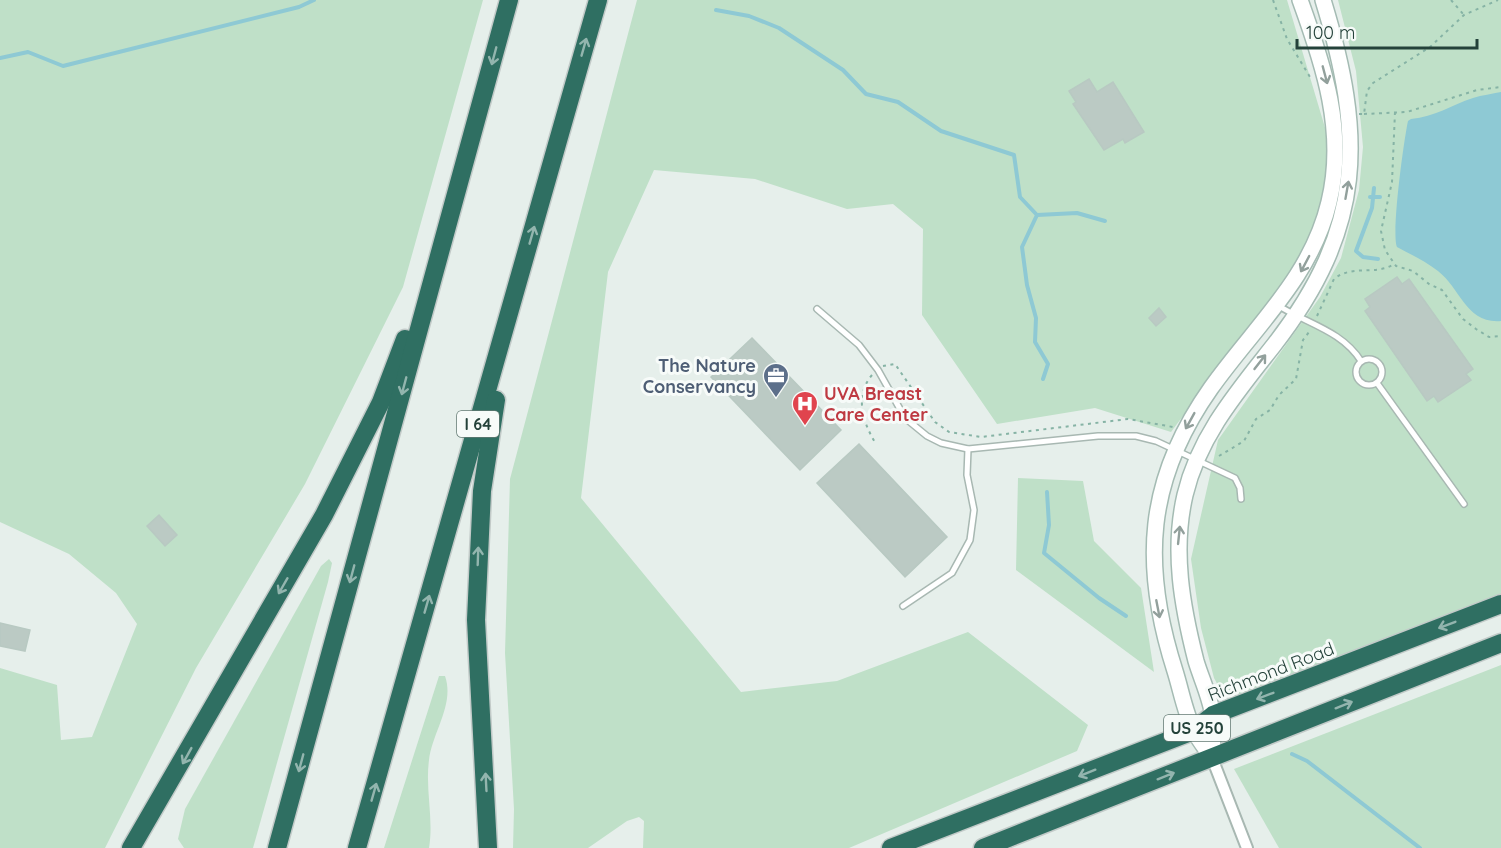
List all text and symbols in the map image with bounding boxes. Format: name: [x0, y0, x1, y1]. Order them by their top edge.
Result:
scale bar: [1297, 12, 1477, 50]
text: 100 m: [1306, 21, 1355, 44]
one-way arrow: [579, 38, 591, 57]
one-way arrow: [488, 47, 499, 66]
one-way arrow: [1320, 65, 1332, 84]
one-way arrow: [1342, 181, 1353, 200]
one-way arrow: [527, 226, 538, 245]
one-way arrow: [1299, 255, 1311, 272]
place label: The Nature Conservancy: [643, 354, 756, 398]
one-way arrow: [1254, 355, 1267, 371]
office icon: The Nature Conservancy: [761, 361, 791, 399]
one-way arrow: [398, 377, 409, 396]
place label: UVA Breast Care Center: [824, 382, 928, 426]
hospital icon: UVA Breast Care Center: [790, 389, 820, 427]
road number: I 64: [457, 411, 499, 437]
one-way arrow: [1184, 412, 1196, 429]
one-way arrow: [1174, 526, 1185, 546]
one-way arrow: [472, 546, 483, 566]
one-way arrow: [346, 565, 357, 584]
one-way arrow: [276, 577, 288, 594]
one-way arrow: [422, 595, 434, 614]
one-way arrow: [1153, 599, 1164, 618]
one-way arrow: [1438, 621, 1456, 632]
street label: Richmond Road: [1204, 637, 1337, 706]
one-way arrow: [1256, 691, 1274, 702]
one-way arrow: [1334, 699, 1353, 710]
road number: US 250: [1164, 715, 1230, 741]
one-way arrow: [180, 747, 192, 764]
one-way arrow: [294, 753, 306, 772]
one-way arrow: [1078, 768, 1096, 779]
one-way arrow: [1156, 769, 1175, 780]
one-way arrow: [480, 772, 491, 792]
one-way arrow: [368, 783, 380, 802]

